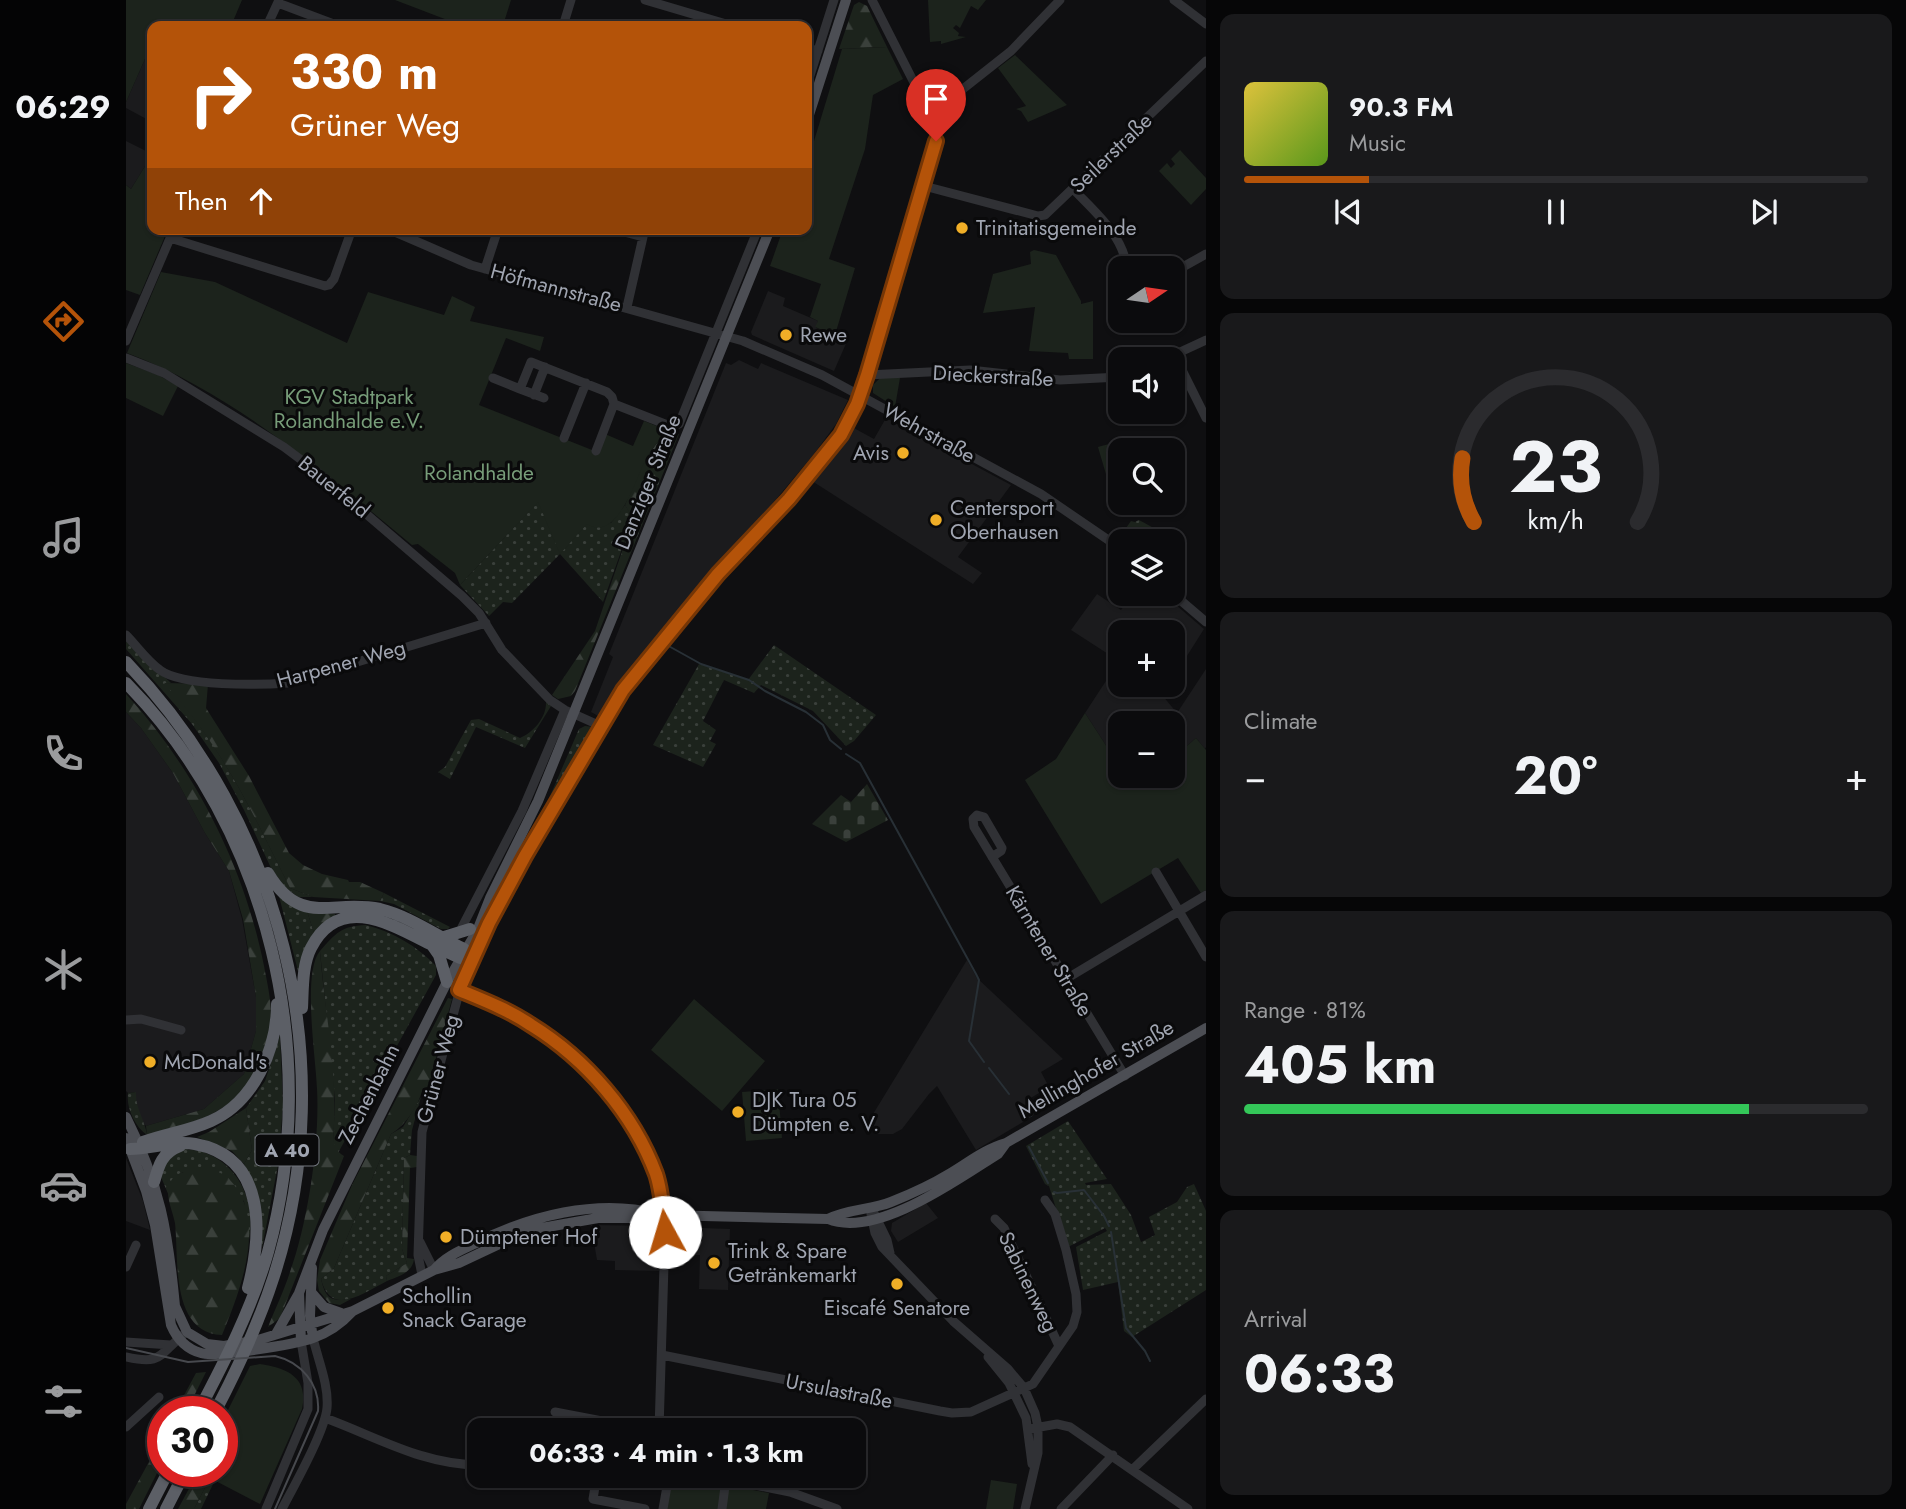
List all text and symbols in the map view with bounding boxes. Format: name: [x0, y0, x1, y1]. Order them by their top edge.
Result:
text: 330 m: [290, 37, 438, 107]
icon: right: [175, 49, 266, 140]
pin: [906, 69, 966, 141]
icon: arrive: [917, 80, 955, 118]
text: 06:29: [15, 84, 111, 130]
text: 90.3 FM: [1349, 88, 1453, 126]
text: Grüner Weg: [290, 102, 460, 148]
street label: Seilerstraße: [1063, 106, 1159, 200]
text: Music: [1349, 126, 1406, 160]
text: Then: [175, 182, 228, 220]
icon: ahead: [242, 182, 280, 220]
icon: previous: [1329, 193, 1367, 231]
icon: pause: [1537, 193, 1575, 231]
icon: next: [1745, 193, 1783, 231]
place label: Trinitatisgemeinde: [976, 213, 1137, 243]
marker: Trinitatisgemeinde: [954, 220, 970, 236]
street label: Höfmannstraße: [487, 256, 625, 320]
north arrow: [1108, 256, 1185, 332]
map controls: [1108, 256, 1185, 788]
icon: directions: [39, 297, 88, 346]
place label: Rewe: [800, 320, 847, 350]
marker: Rewe: [778, 327, 794, 343]
button: sound: [1108, 347, 1185, 424]
street label: Dieckerstraße: [932, 358, 1054, 394]
park label: KGV Stadtpark Rolandhalde e.V.: [274, 382, 424, 436]
street label: Wehrstraße: [877, 395, 981, 471]
street label: Danziger Straße: [607, 410, 689, 554]
text: 23: [1510, 414, 1602, 519]
place label: Avis: [853, 438, 889, 468]
button: search: [1108, 438, 1185, 515]
marker: Avis: [895, 445, 911, 461]
street label: Bauerfeld: [292, 449, 376, 525]
park label: Rolandhalde: [424, 458, 534, 488]
place label: Centersport Oberhausen: [950, 493, 1059, 547]
text: km/h: [1528, 501, 1584, 537]
marker: Centersport Oberhausen: [928, 512, 944, 528]
icon: music: [39, 513, 88, 562]
button: layers: [1108, 529, 1185, 606]
button: +: [1108, 620, 1185, 697]
street label: Harpener Weg: [273, 632, 409, 696]
text: Climate: [1244, 704, 1317, 738]
button: −: [1108, 711, 1185, 788]
icon: phone: [39, 729, 88, 778]
text: 20°: [1514, 738, 1598, 814]
text: −: [1244, 749, 1266, 804]
text: +: [1845, 749, 1868, 804]
street label: Kärntener Straße: [998, 880, 1100, 1022]
icon: climate: [39, 945, 88, 994]
text: Range · 81%: [1244, 993, 1366, 1027]
street label: Grüner Weg: [409, 1011, 467, 1127]
street label: Mellinghofer Straße: [1013, 1012, 1180, 1126]
text: 405 km: [1244, 1027, 1437, 1103]
street label: Zechenbahn: [331, 1039, 407, 1149]
place label: McDonald's: [164, 1047, 267, 1077]
marker: McDonald's: [142, 1054, 158, 1070]
place label: DJK Tura 05 Dümpten e. V.: [752, 1085, 879, 1139]
marker: DJK Tura 05 Dümpten e. V.: [730, 1104, 746, 1120]
road number: A 40: [256, 1134, 318, 1166]
icon: car: [39, 1161, 88, 1210]
position arrow: [628, 1195, 702, 1269]
place label: Dümptener Hof: [460, 1222, 598, 1252]
street label: Sabinenweg: [991, 1227, 1065, 1337]
marker: Dümptener Hof: [438, 1229, 454, 1245]
place label: Trink & Spare Getränkemarkt: [728, 1236, 856, 1290]
marker: Trink & Spare Getränkemarkt: [706, 1255, 722, 1271]
marker: Eiscafé Senatore: [889, 1276, 905, 1292]
place label: Schollin Snack Garage: [402, 1281, 527, 1335]
place label: Eiscafé Senatore: [824, 1293, 970, 1323]
marker: Schollin Snack Garage: [380, 1300, 396, 1316]
text: Arrival: [1244, 1302, 1307, 1336]
text: 06:33: [1244, 1336, 1395, 1412]
street label: Ursulastraße: [783, 1366, 895, 1416]
icon: filters: [39, 1377, 88, 1426]
speed limit sign: 30: [147, 1396, 238, 1487]
text: 06:33 · 4 min · 1.3 km: [529, 1434, 804, 1472]

